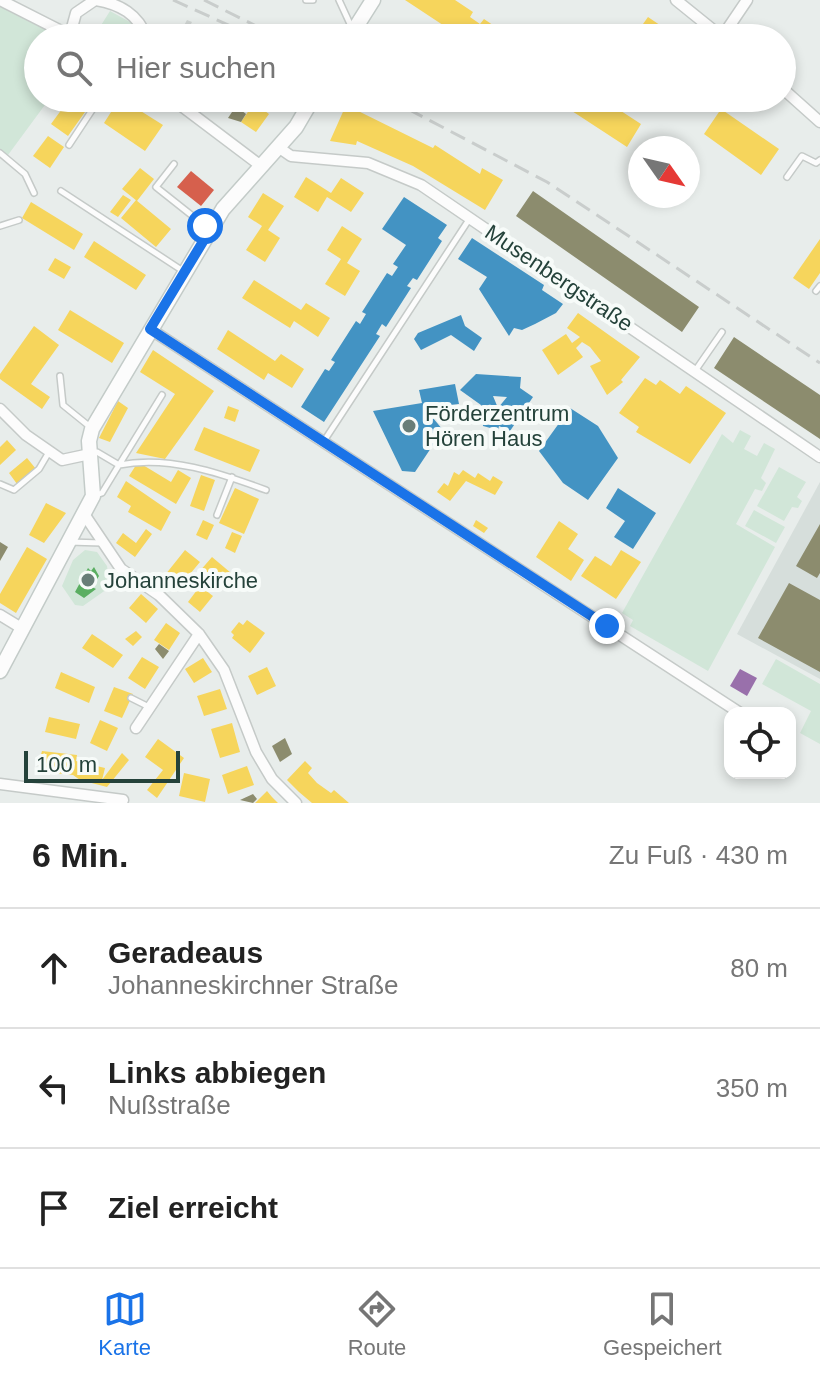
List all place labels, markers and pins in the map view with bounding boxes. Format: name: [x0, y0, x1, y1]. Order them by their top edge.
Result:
place label: Förderzentrum Hören Haus: [425, 401, 569, 451]
marker: Förderzentrum Hören Haus: [400, 417, 418, 435]
place label: Johanneskirche: [104, 568, 258, 593]
marker: Johanneskirche: [79, 571, 97, 589]

